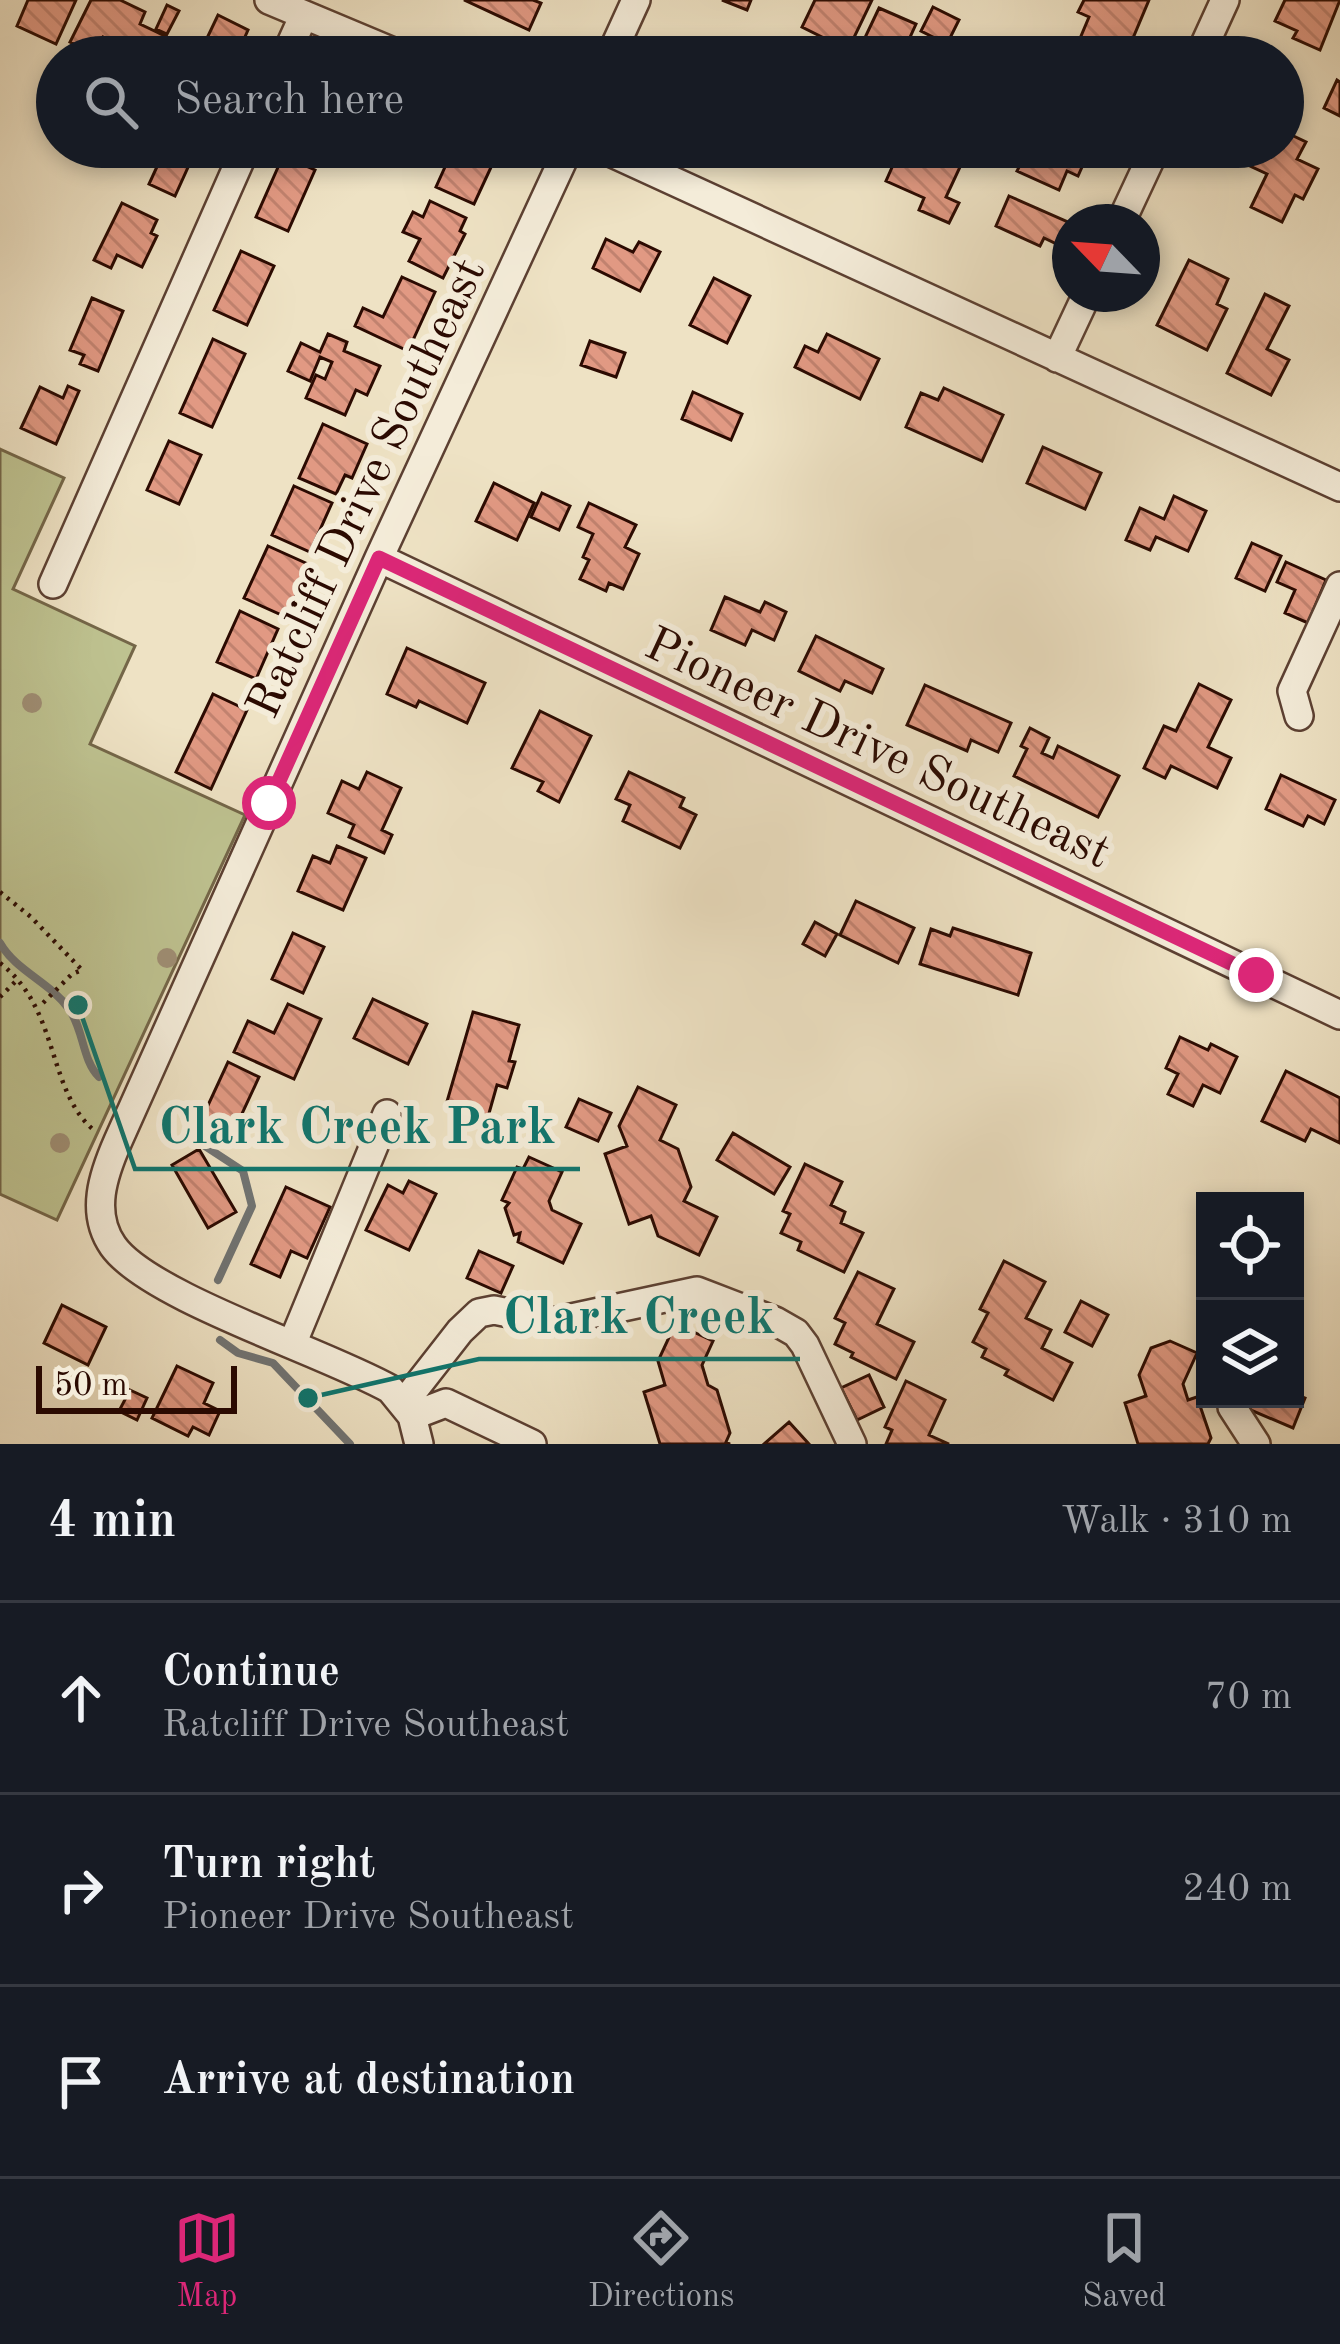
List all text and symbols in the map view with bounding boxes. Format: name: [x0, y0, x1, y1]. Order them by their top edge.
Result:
search box: [36, 36, 1304, 168]
icon: search: [78, 69, 144, 135]
text: Search here: [174, 79, 404, 124]
north arrow: [1052, 204, 1160, 312]
street label: Ratcliff Drive Southeast: [240, 251, 495, 726]
street label: Pioneer Drive Southeast: [637, 621, 1117, 878]
route start: [242, 776, 296, 830]
route end: [1229, 948, 1283, 1002]
callout: Clark Creek Park: [135, 1082, 580, 1169]
text: Clark Creek Park: [158, 1104, 556, 1155]
map controls: [1196, 1192, 1304, 1408]
button: locate: [1196, 1192, 1304, 1300]
callout: Clark Creek: [479, 1272, 800, 1359]
text: Clark Creek: [503, 1294, 775, 1345]
button: layers: [1196, 1300, 1304, 1408]
scale bar: [36, 1360, 237, 1413]
text: 50 m: [54, 1370, 128, 1403]
text: 4 min: [48, 1497, 176, 1548]
text: Walk · 310 m: [1061, 1502, 1292, 1541]
text: Continue: [162, 1651, 340, 1696]
icon: ahead: [48, 1665, 114, 1731]
text: 70 m: [1205, 1678, 1292, 1717]
text: Ratcliff Drive Southeast: [162, 1706, 569, 1745]
text: Turn right: [162, 1843, 375, 1888]
icon: right: [48, 1857, 114, 1923]
text: 240 m: [1182, 1870, 1292, 1909]
text: Pioneer Drive Southeast: [162, 1898, 574, 1937]
icon: arrive: [48, 2049, 114, 2115]
text: Arrive at destination: [162, 2059, 575, 2104]
tab: Map: [174, 2205, 240, 2318]
tab: Directions: [588, 2205, 734, 2318]
tab: Saved: [1082, 2205, 1166, 2318]

